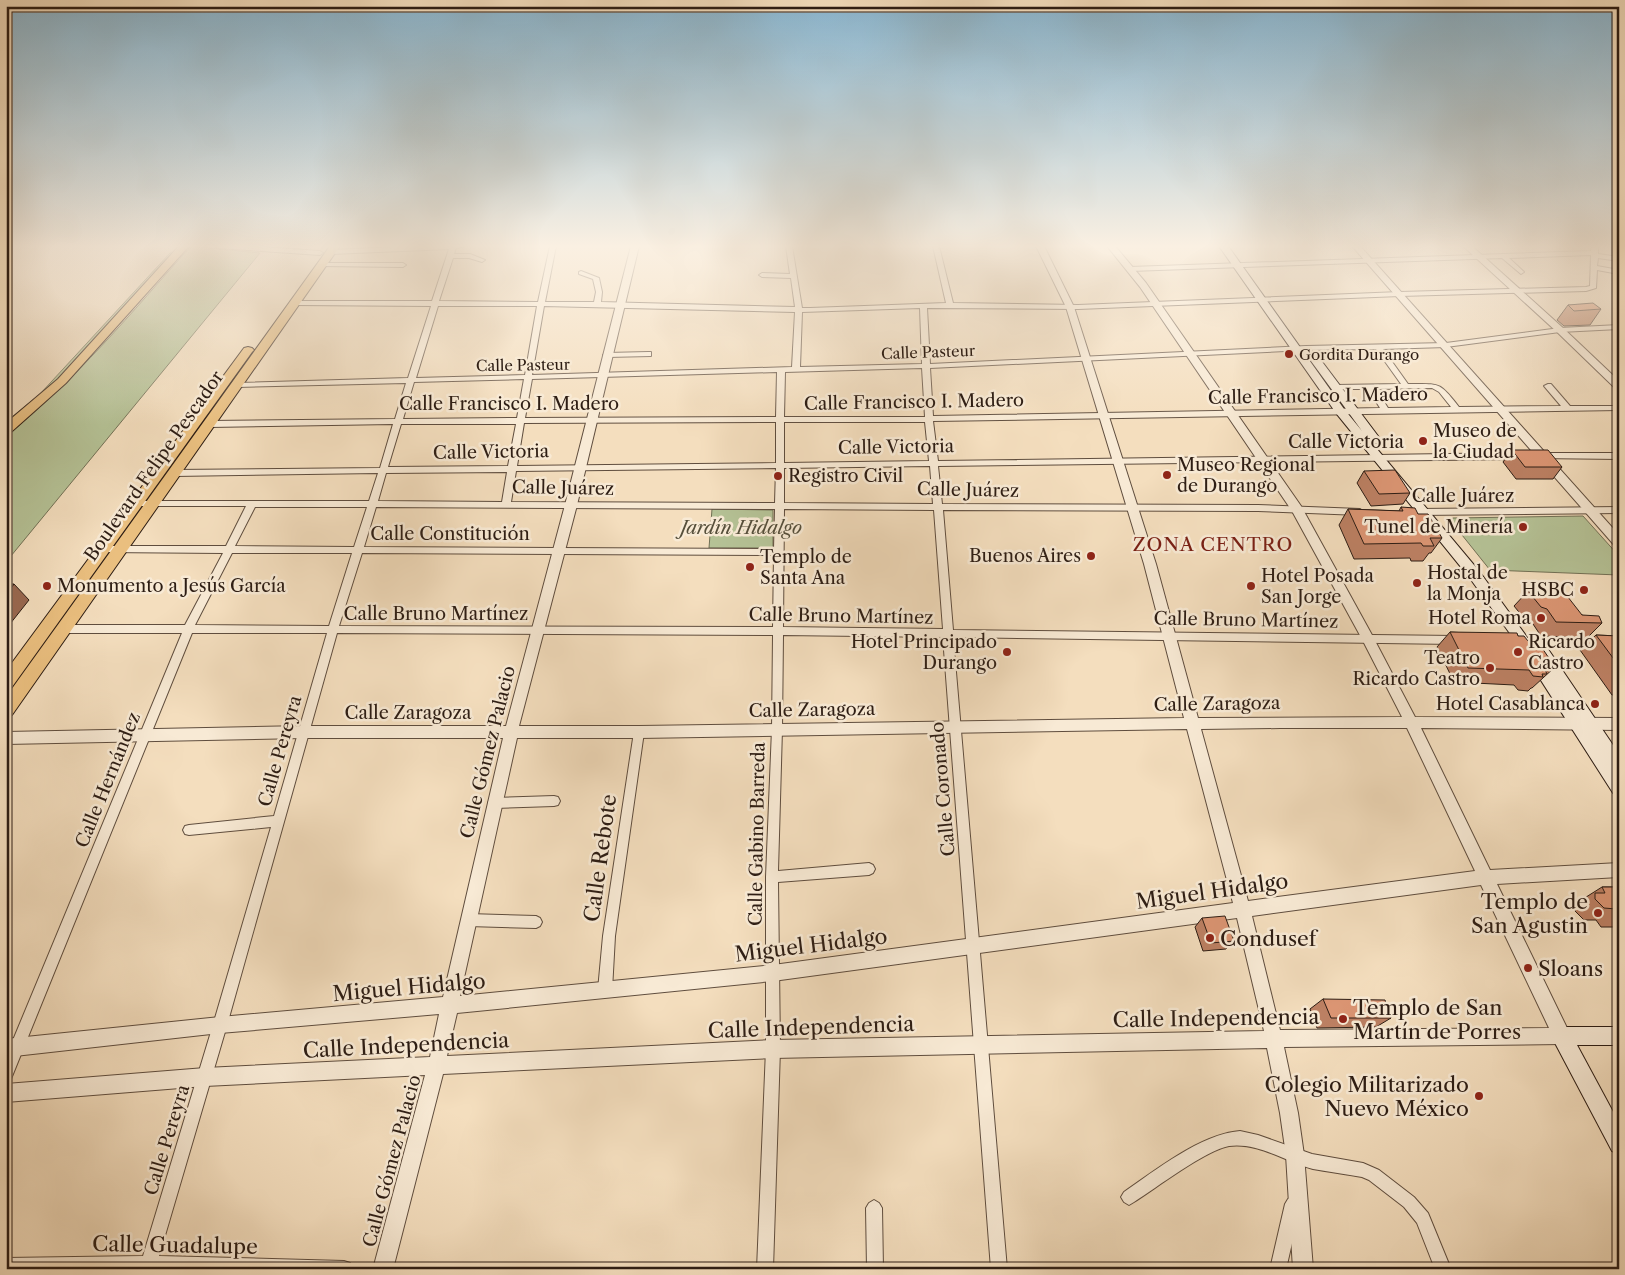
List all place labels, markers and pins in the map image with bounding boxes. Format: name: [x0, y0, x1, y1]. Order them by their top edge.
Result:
place label: Gordita Durango: [1299, 345, 1419, 364]
marker: Gordita Durango: [1283, 348, 1295, 360]
place label: Museo de la Ciudad: [1433, 420, 1517, 463]
marker: Museo de la Ciudad: [1417, 435, 1429, 447]
place label: Museo Regional de Durango: [1177, 454, 1315, 497]
place label: Registro Civil: [788, 465, 903, 487]
marker: Museo Regional de Durango: [1161, 469, 1173, 481]
marker: Registro Civil: [772, 470, 784, 482]
place label: Tunel de Minería: [1364, 516, 1514, 538]
marker: Tunel de Minería: [1517, 521, 1529, 533]
place label: Buenos Aires: [969, 545, 1081, 567]
place label: Templo de Santa Ana: [760, 546, 852, 589]
marker: Buenos Aires: [1085, 550, 1097, 562]
marker: Templo de Santa Ana: [744, 561, 756, 573]
place label: Hostal de la Monja: [1427, 562, 1508, 605]
place label: Hotel Posada San Jorge: [1261, 565, 1374, 608]
place label: Monumento a Jesús García: [57, 575, 286, 597]
marker: Hostal de la Monja: [1411, 577, 1423, 589]
place label: HSBC: [1521, 579, 1574, 601]
marker: Monumento a Jesús García: [41, 580, 53, 592]
marker: Hotel Posada San Jorge: [1245, 580, 1257, 592]
marker: HSBC: [1578, 584, 1590, 596]
place label: Hotel Roma: [1428, 607, 1531, 629]
marker: Hotel Roma: [1535, 612, 1547, 624]
place label: Hotel Principado Durango: [851, 631, 997, 674]
place label: Ricardo Castro: [1528, 631, 1595, 674]
marker: Hotel Principado Durango: [1001, 646, 1013, 658]
marker: Ricardo Castro: [1512, 646, 1524, 658]
place label: Teatro Ricardo Castro: [1352, 647, 1480, 690]
marker: Teatro Ricardo Castro: [1484, 662, 1496, 674]
place label: Hotel Casablanca: [1436, 693, 1585, 715]
marker: Hotel Casablanca: [1589, 698, 1601, 710]
place label: Templo de San Agustin: [1471, 889, 1588, 938]
marker: Templo de San Agustin: [1592, 907, 1604, 919]
place label: Condusef: [1220, 926, 1319, 951]
marker: Condusef: [1204, 932, 1216, 944]
place label: Sloans: [1538, 956, 1603, 981]
marker: Sloans: [1522, 962, 1534, 974]
place label: Templo de San Martín de Porres: [1353, 995, 1521, 1044]
marker: Templo de San Martín de Porres: [1337, 1013, 1349, 1025]
place label: Colegio Militarizado Nuevo México: [1264, 1072, 1469, 1121]
marker: Colegio Militarizado Nuevo México: [1473, 1090, 1485, 1102]

